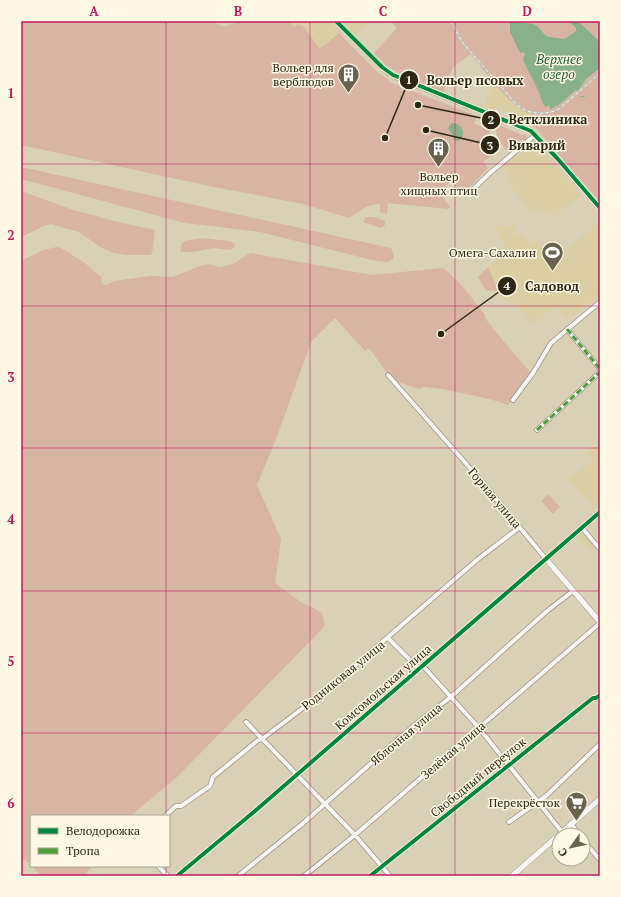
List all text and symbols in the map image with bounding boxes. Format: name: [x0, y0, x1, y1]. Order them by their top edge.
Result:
text: A: [89, 2, 99, 20]
text: B: [234, 2, 242, 20]
text: C: [379, 2, 387, 20]
text: D: [522, 2, 532, 20]
water label: Верхнее озеро: [535, 50, 582, 83]
place label: Вольер для верблюдов: [272, 60, 334, 89]
building icon: Вольер для верблюдов: [336, 61, 362, 94]
callout: Вольер псовых: [399, 68, 532, 93]
text: Вольер псовых: [427, 71, 524, 89]
text: 1: [406, 72, 412, 87]
text: 1: [7, 84, 15, 102]
callout: Ветклиника: [481, 107, 595, 132]
text: Ветклиника: [509, 110, 588, 128]
text: 2: [488, 112, 495, 127]
callout: Виварий: [480, 133, 574, 158]
building icon: Вольер хищных птиц: [426, 136, 452, 169]
text: Виварий: [508, 136, 566, 154]
text: 3: [487, 138, 494, 153]
place label: Вольер хищных птиц: [400, 169, 478, 198]
text: 2: [7, 226, 15, 244]
sports icon: Омега-Сахалин: [539, 239, 565, 272]
place label: Омега-Сахалин: [449, 245, 536, 260]
callout: Садовод: [497, 274, 587, 299]
text: Садовод: [525, 277, 579, 295]
text: 4: [504, 278, 511, 293]
text: 3: [7, 368, 15, 386]
street label: Горная улица: [465, 465, 525, 531]
text: 4: [7, 510, 15, 528]
street label: Родниковая улица: [298, 637, 388, 713]
street label: Комсомольская улица: [332, 641, 434, 733]
text: 5: [7, 652, 15, 670]
street label: Яблочная улица: [367, 700, 445, 768]
street label: Зелёная улица: [418, 718, 488, 782]
street label: Свободный переулок: [427, 734, 529, 820]
supermarket icon: Перекрёсток: [563, 789, 589, 822]
text: 6: [7, 794, 15, 812]
place label: Перекрёсток: [489, 795, 560, 810]
legend: [30, 815, 170, 867]
text: Велодорожка: [66, 823, 140, 838]
north arrow: [551, 827, 591, 867]
text: Тропа: [66, 843, 100, 858]
text: С: [555, 846, 570, 859]

